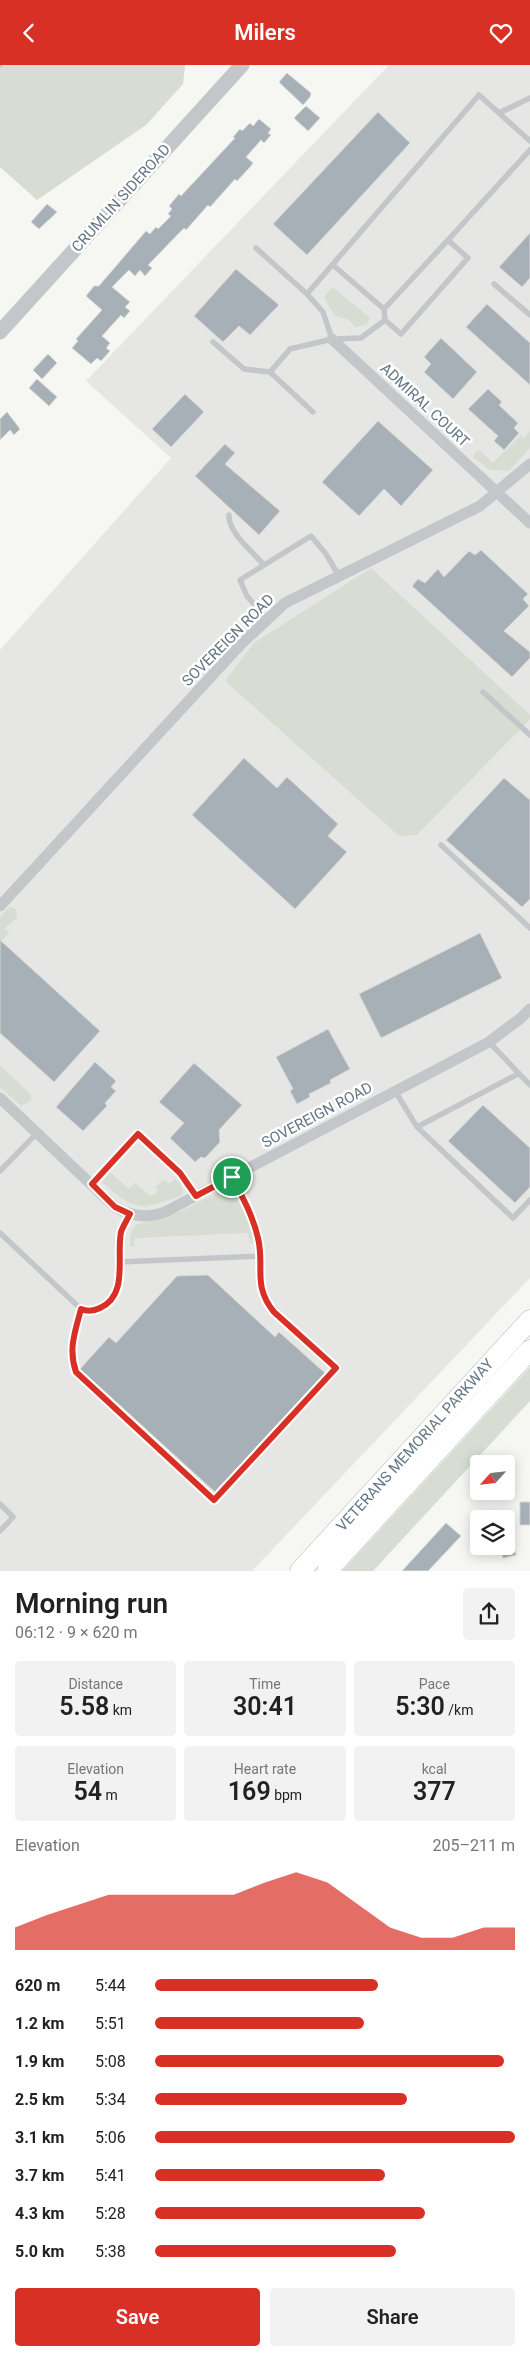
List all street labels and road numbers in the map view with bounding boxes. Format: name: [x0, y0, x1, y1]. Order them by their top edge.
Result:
street label: CRUMLIN SIDEROAD: [68, 140, 174, 256]
street label: ADMIRAL COURT: [377, 359, 473, 451]
street label: SOVEREIGN ROAD: [178, 590, 278, 690]
street label: SOVEREIGN ROAD: [259, 1078, 375, 1152]
street label: VETERANS MEMORIAL PARKWAY: [333, 1355, 497, 1535]

